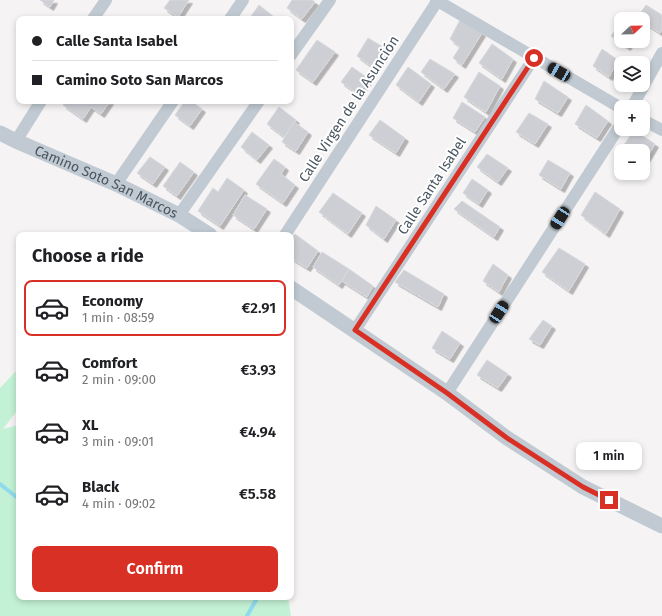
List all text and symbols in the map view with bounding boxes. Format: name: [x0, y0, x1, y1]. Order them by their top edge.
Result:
north arrow: [614, 12, 650, 48]
map controls: [614, 12, 650, 180]
text: Calle Santa Isabel: [56, 32, 177, 50]
street label: Calle Virgen de la Asunción: [295, 33, 403, 185]
route start: [525, 49, 543, 67]
button: layers: [614, 56, 650, 92]
car: [546, 61, 572, 83]
text: Camino Soto San Marcos: [56, 71, 223, 89]
button: +: [614, 100, 650, 136]
street label: Calle Santa Isabel: [394, 134, 470, 238]
street label: Camino Soto San Marcos: [32, 142, 181, 222]
button: −: [614, 144, 650, 180]
car: [548, 205, 572, 231]
text: Choose a ride: [32, 245, 144, 267]
icon: car: [34, 290, 70, 326]
text: Economy: [82, 292, 143, 310]
text: €2.91: [242, 299, 276, 317]
car: [487, 299, 511, 325]
text: 1 min · 08:59: [82, 310, 154, 325]
icon: car: [34, 352, 70, 388]
text: Comfort: [82, 354, 138, 372]
text: €3.93: [241, 361, 276, 379]
text: 2 min · 09:00: [82, 372, 156, 387]
icon: car: [34, 414, 70, 450]
text: XL: [82, 416, 98, 434]
text: €4.94: [240, 423, 276, 441]
text: 3 min · 09:01: [82, 434, 154, 449]
callout: 1 min: [576, 442, 642, 470]
text: 1 min: [593, 448, 625, 463]
icon: car: [34, 476, 70, 512]
text: Black: [82, 478, 119, 496]
text: €5.58: [239, 485, 276, 503]
route end: [600, 491, 618, 509]
text: 4 min · 09:02: [82, 496, 155, 511]
button: Confirm: [32, 546, 278, 592]

